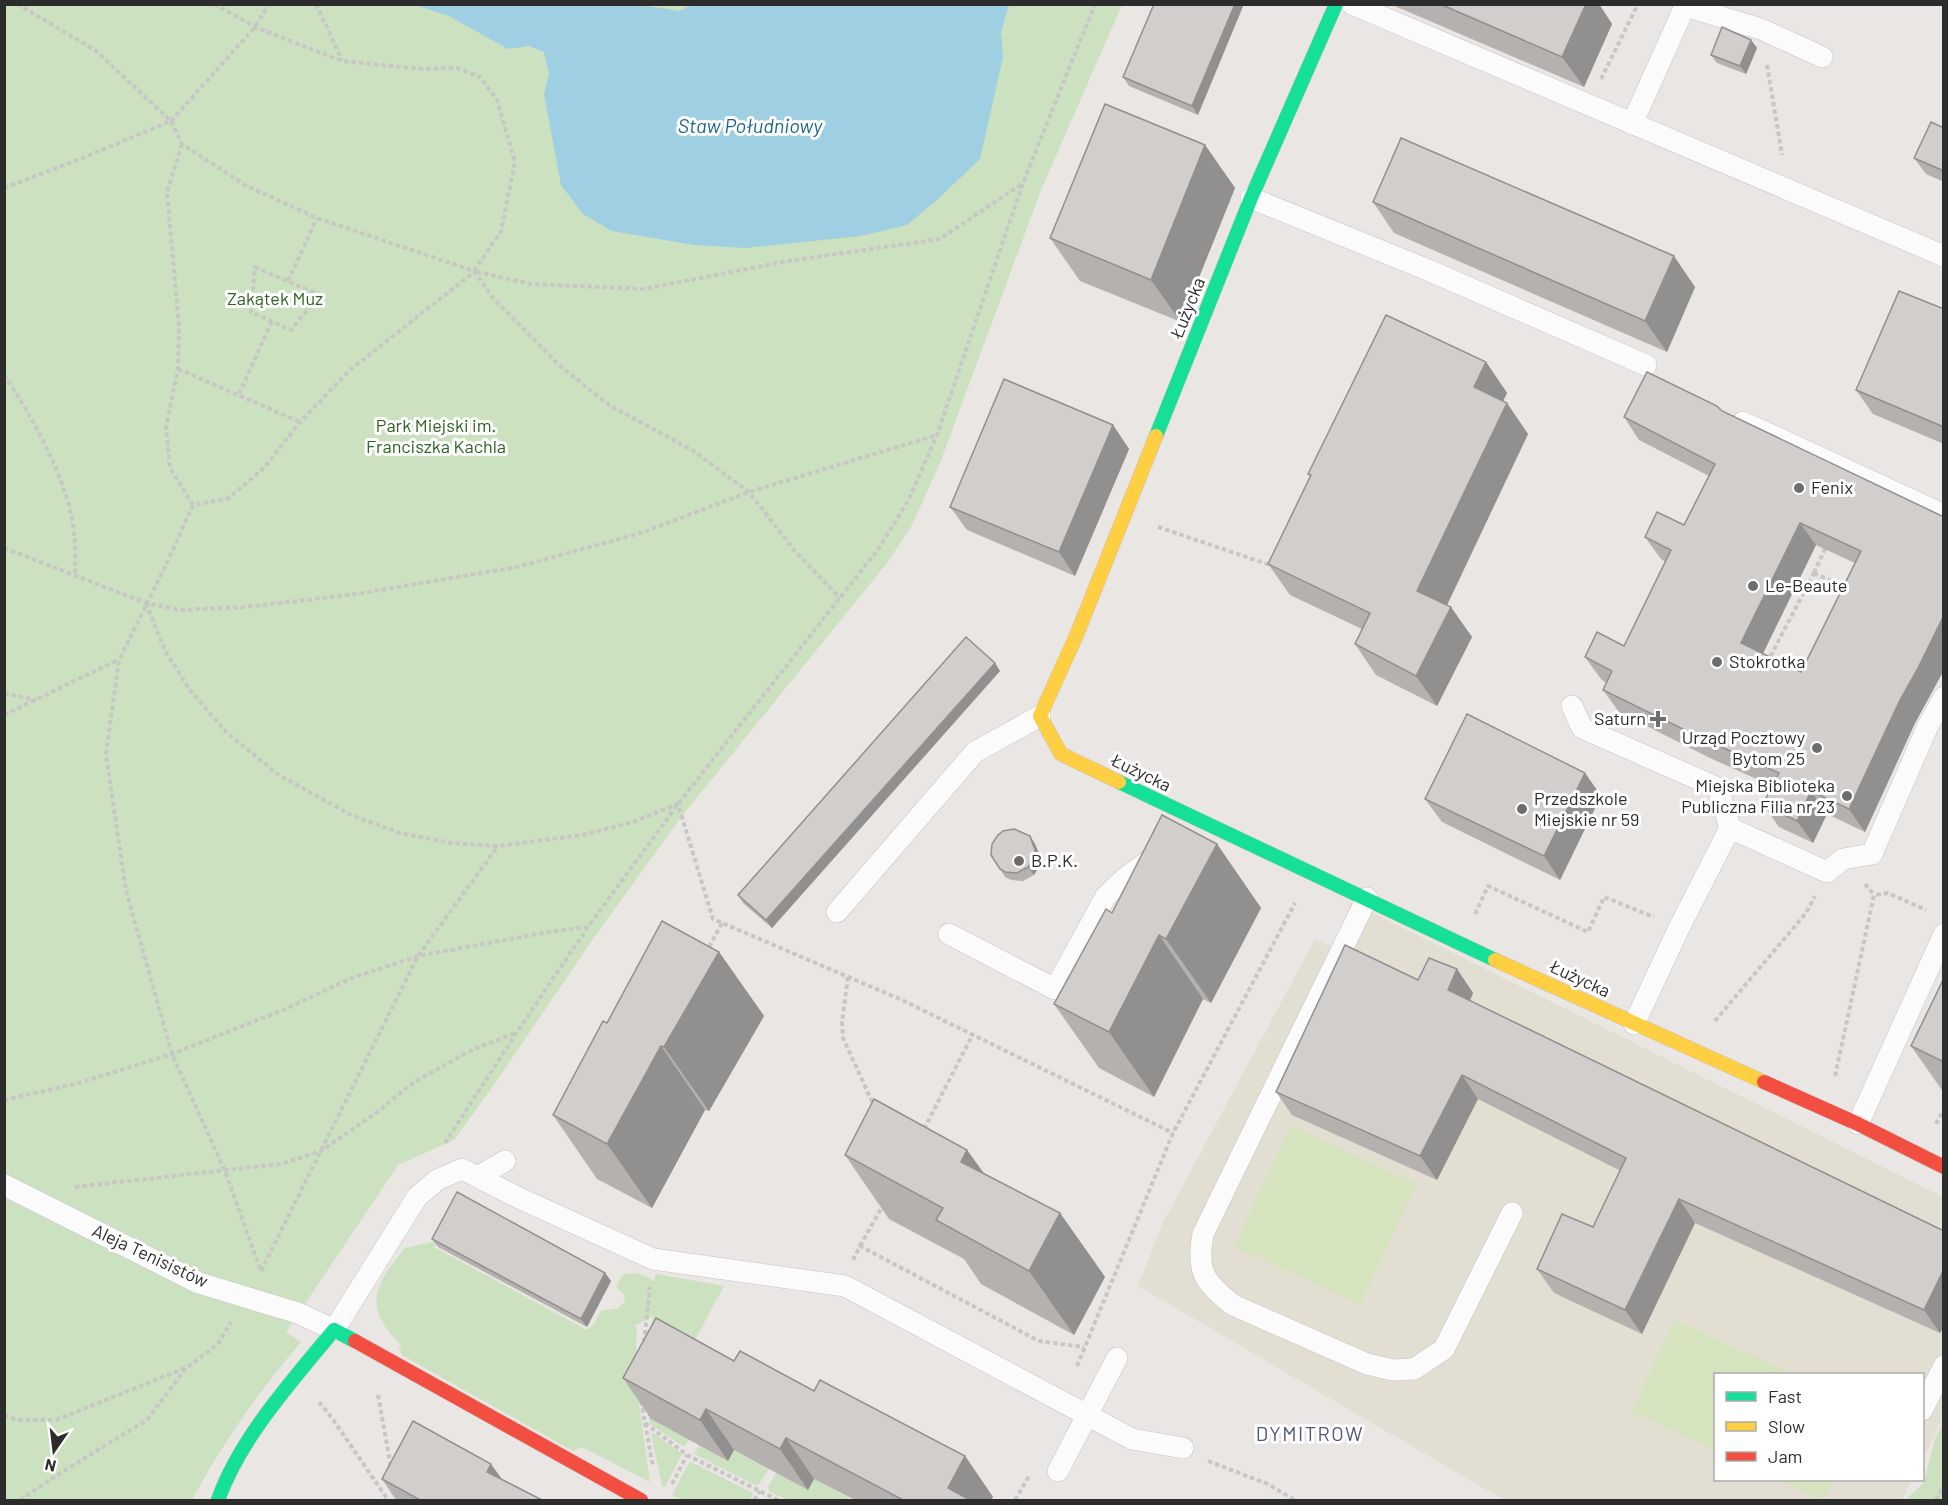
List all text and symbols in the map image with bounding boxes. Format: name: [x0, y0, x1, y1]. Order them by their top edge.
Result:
water label: Staw Południowy: [678, 113, 823, 137]
street label: Łużycka: [1165, 274, 1209, 342]
park label: Zakątek Muz: [227, 287, 323, 309]
park label: Park Miejski im. Franciszka Kachla: [366, 414, 506, 457]
place label: Fenix: [1811, 476, 1853, 498]
marker: Fenix: [1792, 481, 1806, 495]
place label: Le-Beaute: [1765, 574, 1847, 596]
marker: Le-Beaute: [1746, 579, 1760, 593]
place label: Stokrotka: [1729, 650, 1805, 672]
marker: Stokrotka: [1710, 655, 1724, 669]
place label: Saturn: [1594, 707, 1646, 729]
marker: Saturn: [1651, 712, 1665, 726]
place label: Urząd Pocztowy Bytom 25: [1682, 726, 1805, 769]
marker: Urząd Pocztowy Bytom 25: [1810, 741, 1824, 755]
street label: Łużycka: [1107, 748, 1175, 796]
place label: Miejska Biblioteka Publiczna Filia nr 23: [1681, 774, 1835, 817]
place label: Przedszkole Miejskie nr 59: [1534, 787, 1639, 830]
marker: Miejska Biblioteka Publiczna Filia nr 23: [1840, 789, 1854, 803]
marker: Przedszkole Miejskie nr 59: [1515, 802, 1529, 816]
place label: B.P.K.: [1031, 849, 1078, 871]
marker: B.P.K.: [1012, 854, 1026, 868]
street label: Łużycka: [1546, 954, 1614, 1002]
street label: Aleja Tenisistów: [89, 1219, 212, 1292]
legend: [1714, 1373, 1924, 1481]
text: Fast: [1768, 1385, 1802, 1407]
text: Slow: [1768, 1415, 1805, 1437]
north arrow: [24, 1421, 84, 1481]
district label: DYMITROW: [1256, 1421, 1364, 1445]
text: Jam: [1768, 1445, 1802, 1467]
text: N: [43, 1456, 58, 1477]

